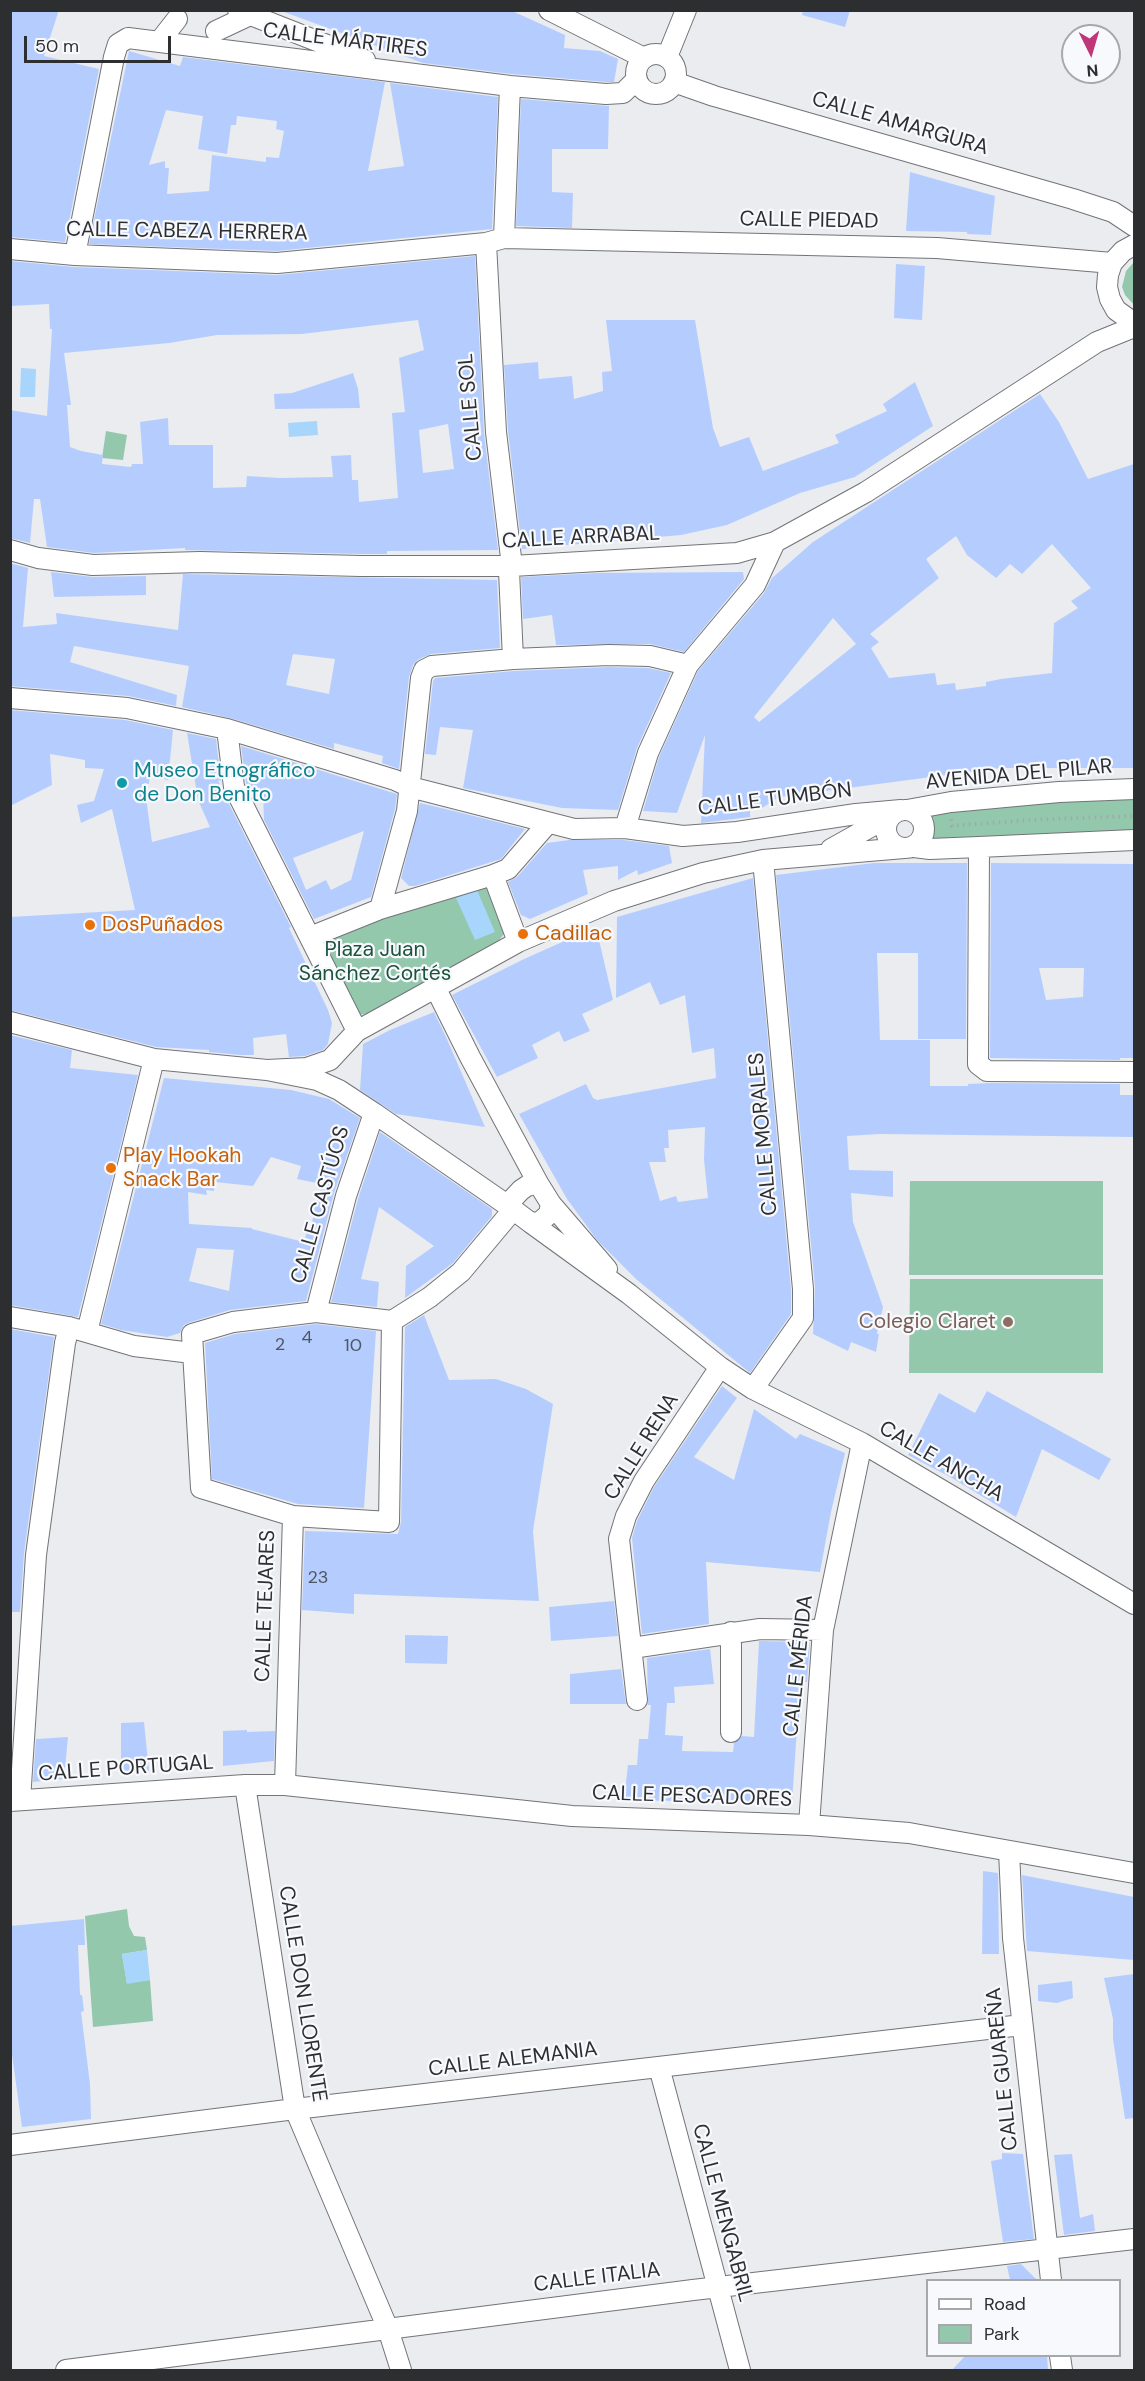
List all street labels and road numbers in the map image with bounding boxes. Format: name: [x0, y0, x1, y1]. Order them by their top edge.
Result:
street label: CALLE MÁRTIRES: [261, 18, 429, 64]
street label: CALLE AMARGURA: [809, 87, 991, 161]
street label: CALLE PIEDAD: [739, 207, 879, 235]
street label: CALLE CABEZA HERRERA: [66, 217, 308, 247]
street label: CALLE SOL: [454, 352, 488, 462]
street label: CALLE ARRABAL: [501, 521, 661, 555]
street label: AVENIDA DEL PILAR: [924, 754, 1114, 796]
street label: CALLE TUMBÓN: [697, 778, 853, 822]
street label: CALLE MORALES: [744, 1051, 784, 1217]
street label: CALLE CASTÚOS: [286, 1123, 356, 1287]
street label: CALLE RENA: [599, 1389, 685, 1505]
street label: CALLE ANCHA: [874, 1416, 1008, 1508]
street label: CALLE TEJARES: [251, 1529, 281, 1683]
street label: CALLE MÉRIDA: [779, 1594, 819, 1738]
street label: CALLE PORTUGAL: [38, 1750, 214, 1788]
street label: CALLE PESCADORES: [591, 1781, 793, 1813]
street label: CALLE DON LLORENTE: [272, 1884, 332, 2104]
street label: CALLE GUAREÑA: [982, 1986, 1024, 2152]
street label: CALLE ALEMANIA: [427, 2037, 599, 2083]
street label: CALLE MENGABRIL: [686, 2121, 758, 2305]
street label: CALLE ITALIA: [532, 2258, 662, 2298]

